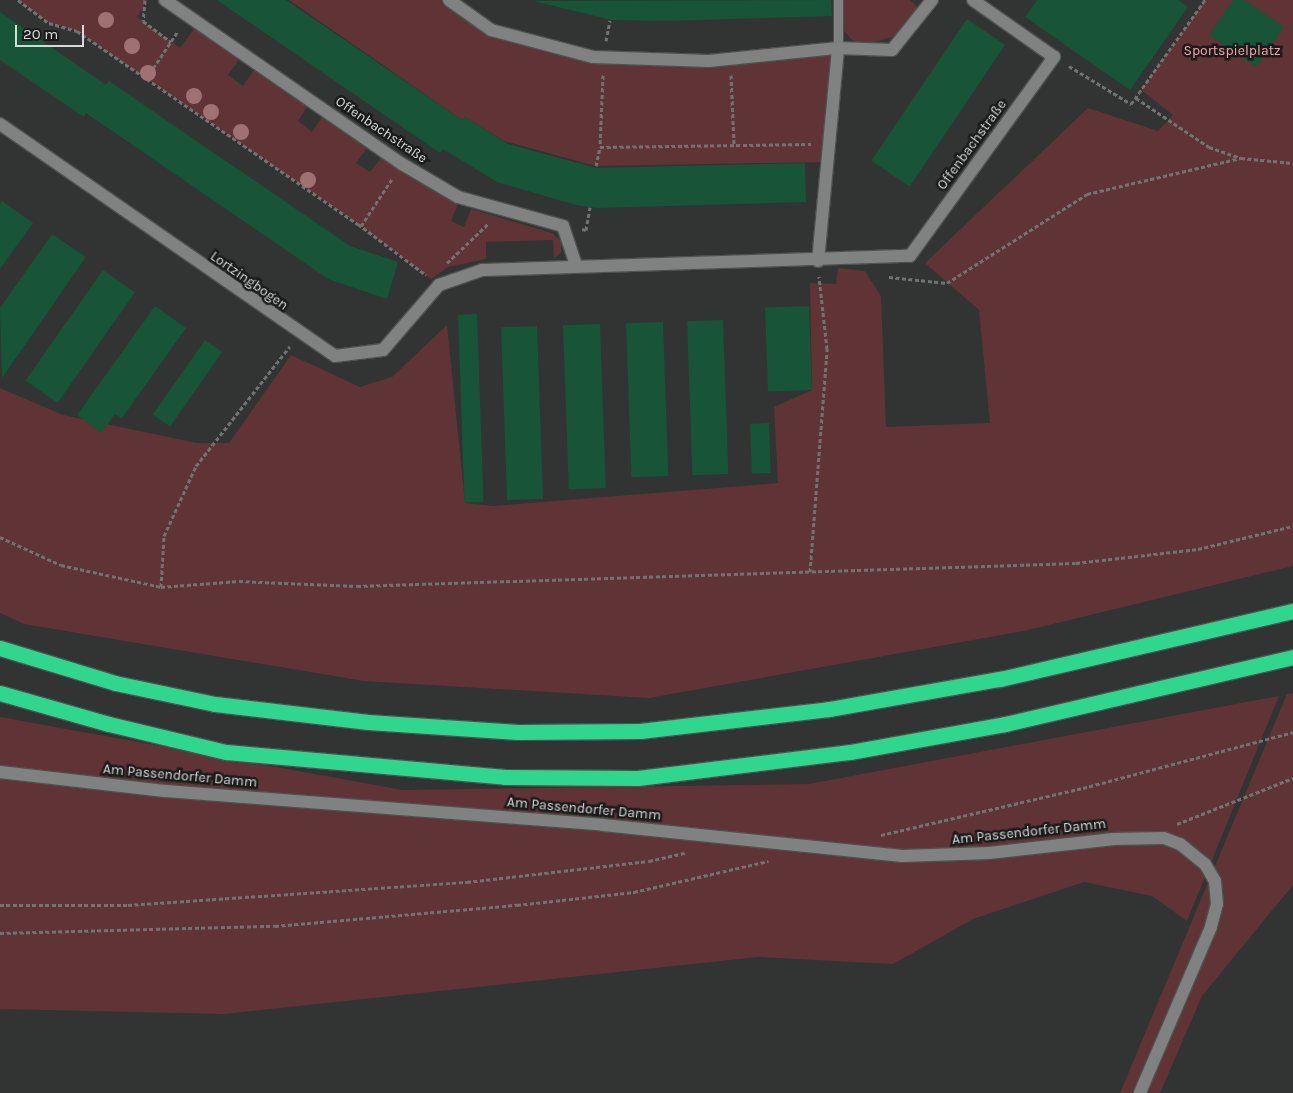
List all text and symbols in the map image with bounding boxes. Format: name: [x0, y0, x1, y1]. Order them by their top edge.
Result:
scale bar: [18, 15, 86, 47]
text: 20 m: [23, 25, 58, 43]
park label: Sportspielplatz: [1183, 43, 1281, 59]
street label: Offenbachstraße: [332, 93, 430, 167]
street label: Offenbachstraße: [934, 97, 1010, 193]
street label: Lortzingbogen: [207, 248, 291, 314]
street label: Am Passendorfer Damm: [102, 761, 258, 791]
street label: Am Passendorfer Damm: [506, 794, 662, 824]
street label: Am Passendorfer Damm: [951, 816, 1107, 848]

